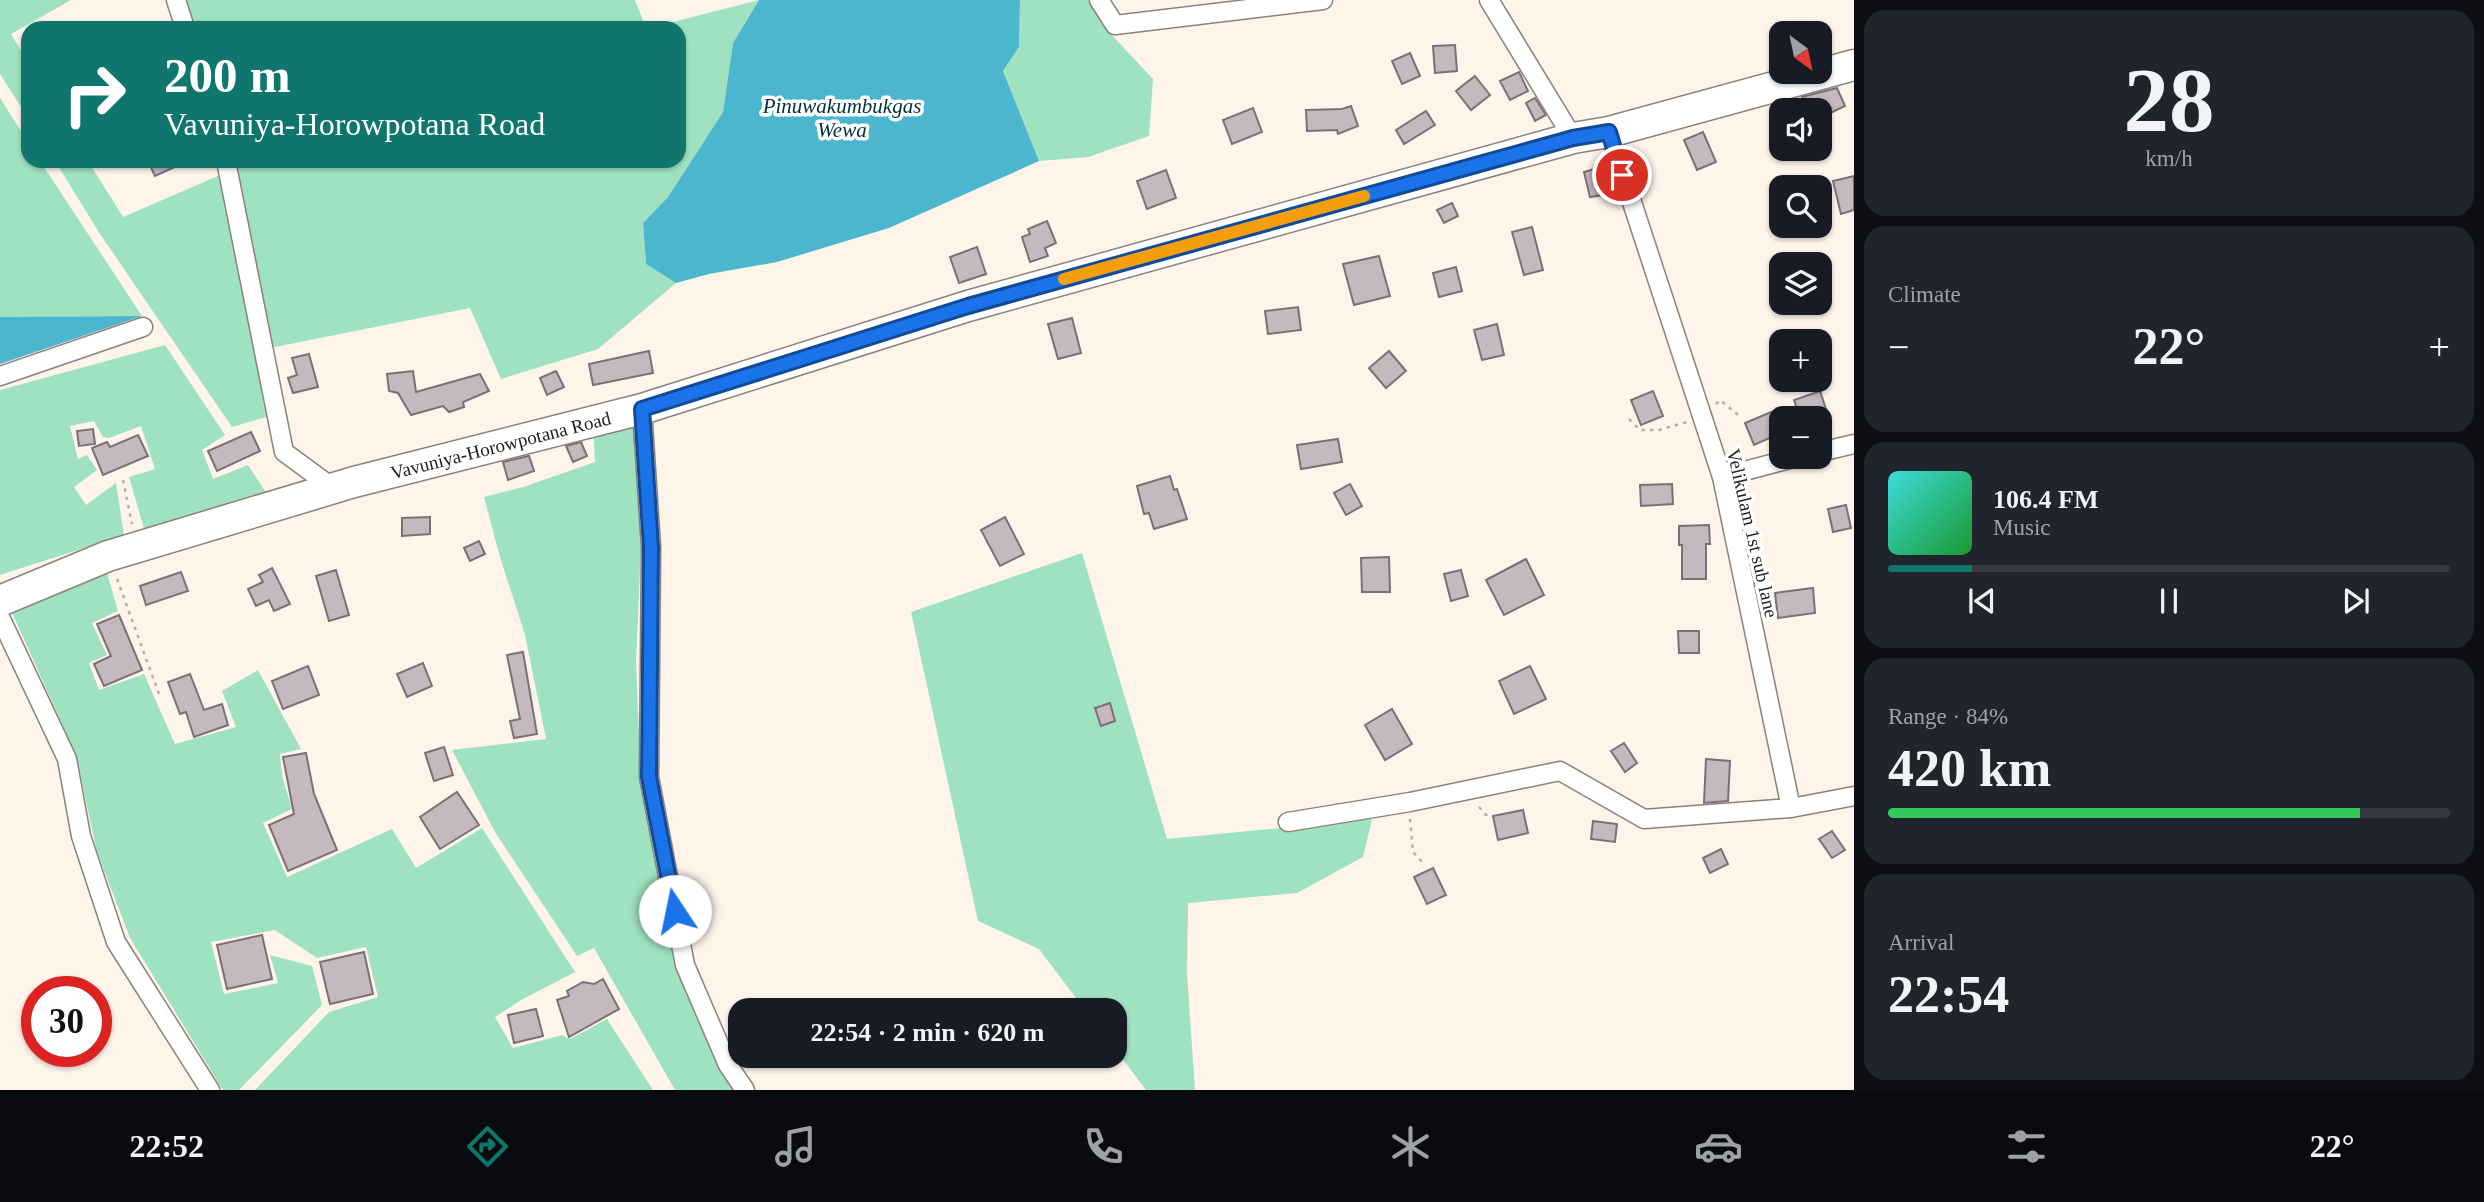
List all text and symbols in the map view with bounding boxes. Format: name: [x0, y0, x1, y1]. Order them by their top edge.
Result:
north arrow: [1769, 21, 1832, 84]
map controls: [1769, 21, 1832, 469]
text: 200 m: [164, 48, 291, 103]
icon: right: [49, 49, 140, 140]
text: 28: [2124, 50, 2215, 151]
water label: Pinuwakumbukgas Wewa: [762, 94, 921, 142]
button: sound: [1769, 98, 1832, 161]
text: Vavuniya-Horowpotana Road: [164, 106, 545, 142]
pin: [1592, 145, 1652, 205]
text: km/h: [2145, 146, 2193, 171]
icon: arrive: [1603, 156, 1641, 194]
button: search: [1769, 175, 1832, 238]
button: layers: [1769, 252, 1832, 315]
text: Climate: [1888, 282, 1961, 307]
text: 22°: [2133, 318, 2205, 375]
text: −: [1888, 326, 1909, 368]
text: +: [2429, 326, 2450, 368]
button: +: [1769, 329, 1832, 392]
button: −: [1769, 406, 1832, 469]
street label: Vavuniya-Horowpotana Road: [388, 407, 613, 483]
street label: Velikulam 1st sub lane: [1723, 447, 1782, 620]
text: 106.4 FM: [1993, 485, 2098, 514]
text: Music: [1993, 515, 2051, 540]
icon: previous: [1963, 582, 2001, 620]
icon: pause: [2150, 582, 2188, 620]
icon: next: [2337, 582, 2375, 620]
text: Range · 84%: [1888, 704, 2008, 729]
text: 420 km: [1888, 740, 2051, 797]
position arrow: [638, 874, 712, 948]
text: Arrival: [1888, 930, 1954, 955]
text: 22:54: [1888, 966, 2009, 1023]
speed limit sign: 30: [21, 976, 112, 1067]
text: 22:54 · 2 min · 620 m: [811, 1018, 1045, 1047]
icon: directions: [463, 1122, 512, 1171]
icon: music: [771, 1122, 820, 1171]
icon: phone: [1079, 1122, 1128, 1171]
icon: climate: [1386, 1122, 1435, 1171]
icon: car: [1694, 1122, 1743, 1171]
icon: filters: [2002, 1122, 2051, 1171]
text: 22:52: [129, 1128, 204, 1164]
text: 22°: [2310, 1128, 2355, 1164]

